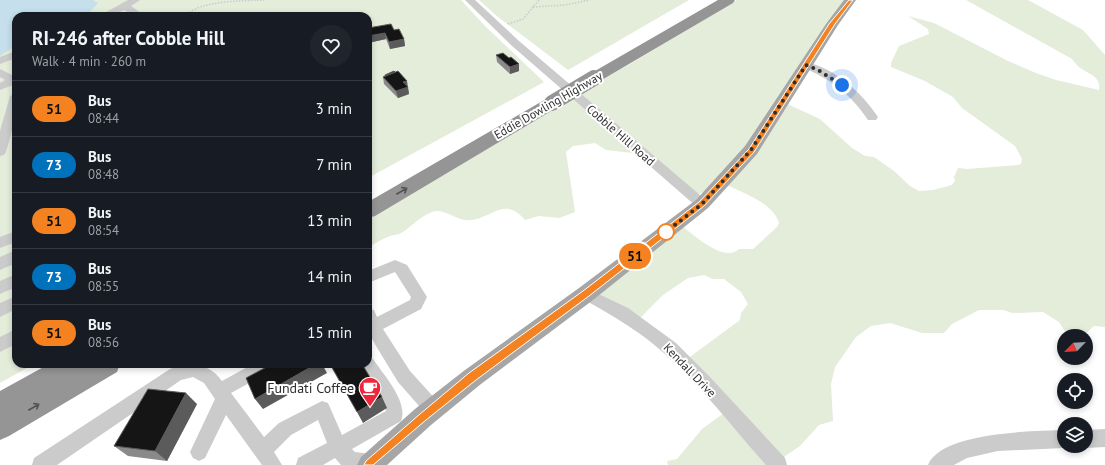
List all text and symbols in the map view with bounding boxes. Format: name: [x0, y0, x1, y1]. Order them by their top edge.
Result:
button: heart: [310, 25, 352, 67]
text: RI-246 after Cobble Hill: [32, 26, 225, 50]
text: Walk · 4 min · 260 m: [32, 53, 146, 70]
street label: Eddie Dowling Highway: [491, 68, 605, 142]
your location: [832, 75, 852, 95]
text: Bus: [88, 91, 111, 110]
text: 3 min: [315, 99, 352, 118]
text: 51: [46, 100, 62, 118]
street label: Cobble Hill Road: [584, 101, 658, 169]
text: 08:44: [88, 110, 119, 127]
text: Bus: [88, 147, 111, 166]
text: 7 min: [316, 155, 352, 174]
text: 73: [46, 156, 62, 174]
text: 08:48: [88, 166, 119, 183]
one-way arrow: [396, 187, 408, 195]
text: Bus: [88, 203, 111, 222]
text: 13 min: [307, 211, 352, 230]
text: 51: [46, 212, 62, 230]
text: 08:54: [88, 222, 119, 239]
unlabelled marker: [657, 223, 675, 241]
line badge: 51: [617, 243, 653, 269]
text: 51: [627, 247, 643, 265]
text: Bus: [88, 259, 111, 278]
text: 14 min: [307, 267, 352, 286]
text: 73: [46, 268, 62, 286]
text: 08:55: [88, 278, 119, 295]
text: Bus: [88, 315, 111, 334]
text: 15 min: [307, 323, 352, 342]
text: 51: [46, 324, 62, 342]
north arrow: [1057, 329, 1093, 365]
map controls: [1057, 329, 1093, 453]
text: 08:56: [88, 334, 119, 351]
street label: Kendall Drive: [661, 340, 719, 400]
button: locate: [1057, 373, 1093, 409]
cafe icon: Fundati Coffee: [357, 375, 383, 408]
place label: Fundati Coffee: [267, 379, 354, 397]
one-way arrow: [28, 403, 40, 411]
button: layers: [1057, 417, 1093, 453]

